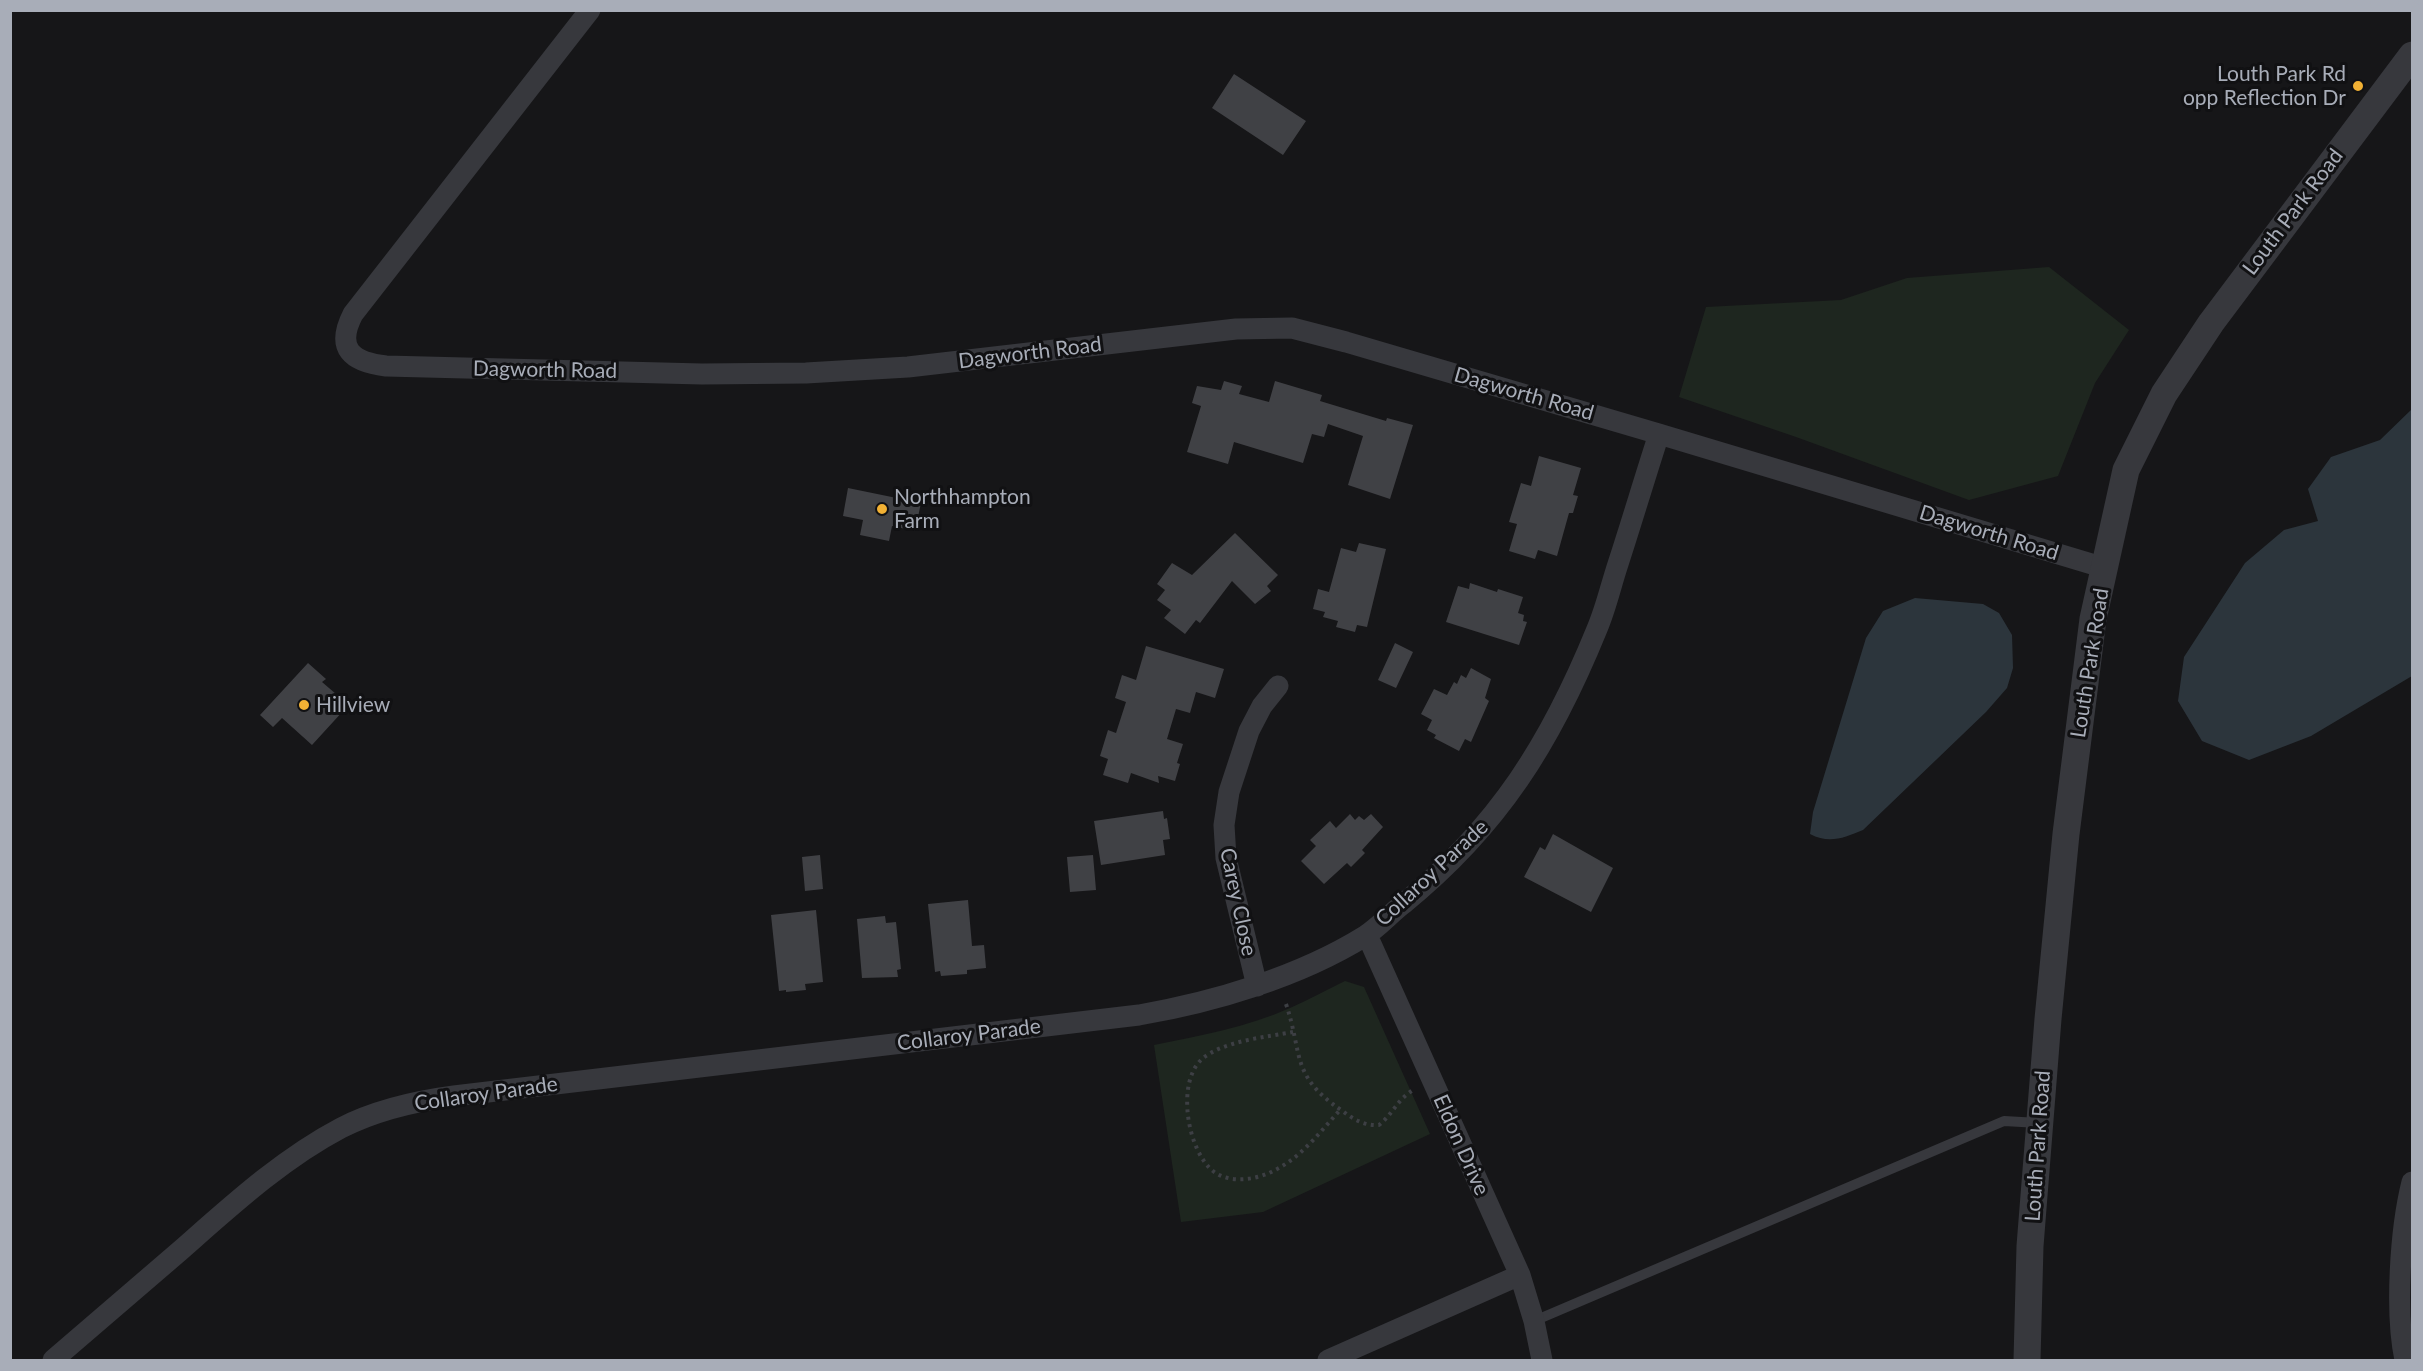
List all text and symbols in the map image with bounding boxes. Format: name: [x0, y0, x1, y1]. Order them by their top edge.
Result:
place label: Louth Park Rd opp Reflection Dr: [2183, 61, 2346, 111]
marker: Louth Park Rd opp Reflection Dr: [2351, 79, 2365, 93]
street label: Louth Park Road: [2237, 144, 2349, 280]
street label: Dagworth Road: [957, 332, 1103, 374]
street label: Dagworth Road: [473, 356, 617, 384]
street label: Dagworth Road: [1451, 362, 1597, 426]
place label: Northhampton Farm: [894, 484, 1031, 534]
street label: Dagworth Road: [1916, 500, 2062, 566]
marker: Northhampton Farm: [875, 502, 889, 516]
street label: Louth Park Road: [2066, 586, 2114, 740]
place label: Hillview: [316, 692, 390, 718]
marker: Hillview: [297, 698, 311, 712]
street label: Collaroy Parade: [1371, 814, 1493, 932]
street label: Carey Close: [1214, 846, 1262, 958]
street label: Collaroy Parade: [896, 1014, 1042, 1056]
street label: Louth Park Road: [2020, 1070, 2056, 1222]
street label: Collaroy Parade: [413, 1071, 559, 1117]
street label: Eldon Drive: [1428, 1091, 1494, 1199]

